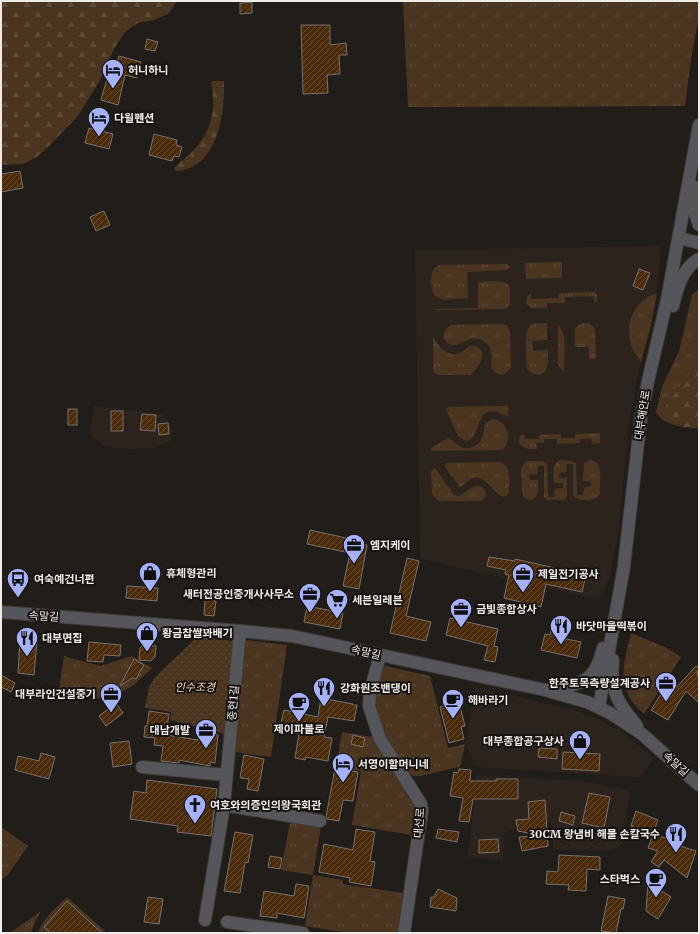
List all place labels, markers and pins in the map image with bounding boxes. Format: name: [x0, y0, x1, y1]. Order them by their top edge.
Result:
hotel icon: 허니하니: [100, 57, 126, 90]
place label: 허니하니: [128, 63, 168, 77]
hotel icon: 다윌펜션: [86, 105, 112, 138]
place label: 다윌펜션: [114, 111, 154, 125]
office icon: 엠지케이: [341, 532, 367, 565]
place label: 엠지케이: [370, 538, 410, 552]
shop icon: 휴체형관리: [137, 560, 163, 593]
office icon: 제일전기공사: [510, 561, 536, 594]
bus stop icon: 여숙예건너편: [5, 566, 31, 599]
place label: 휴체형관리: [166, 566, 217, 580]
place label: 제일전기공사: [538, 567, 599, 581]
place label: 여숙예건너편: [34, 572, 95, 586]
office icon: 새터전공인중개사사무소: [297, 581, 323, 614]
place label: 새터전공인중개사사무소: [183, 587, 294, 601]
supermarket icon: 세븐일레븐: [324, 587, 350, 620]
place label: 세븐일레븐: [352, 593, 403, 607]
office icon: 금빛종합상사: [448, 596, 474, 629]
place label: 금빛종합상사: [476, 602, 537, 616]
restaurant icon: 바닷마을떡볶이: [548, 613, 574, 646]
place label: 바닷마을떡볶이: [576, 619, 647, 633]
shop icon: 황금찹쌀꽈배기: [134, 620, 160, 653]
restaurant icon: 대부면집: [14, 625, 40, 658]
place label: 황금찹쌀꽈배기: [162, 626, 233, 640]
place label: 대부면집: [42, 631, 82, 645]
office icon: 한주토목측량설계공사: [653, 670, 679, 703]
restaurant icon: 강화원조밴댕이: [311, 675, 337, 708]
place label: 한주토목측량설계공사: [549, 676, 650, 690]
office icon: 대부라인건설중기: [98, 681, 124, 714]
place label: 강화원조밴댕이: [340, 681, 411, 695]
place label: 대부라인건설중기: [15, 687, 96, 701]
cafe icon: 해바라기: [440, 687, 466, 720]
cafe icon: 제이파블로: [286, 690, 312, 723]
place label: 해바라기: [468, 693, 508, 707]
office icon: 대남개발: [193, 717, 219, 750]
place label: 제이파블로: [274, 722, 324, 736]
place label: 대남개발: [150, 723, 190, 737]
shop icon: 대부종합공구상사: [567, 728, 593, 761]
place label: 대부종합공구상사: [483, 734, 564, 748]
hotel icon: 서영이할머니네: [330, 751, 356, 784]
place label: 서영이할머니네: [358, 757, 429, 771]
church icon: 여호와의증인의왕국회관: [182, 792, 208, 825]
place label: 여호와의증인의왕국회관: [210, 798, 321, 812]
restaurant icon: 30CM 왕냄비 해물 손칼국수: [663, 821, 689, 854]
place label: 30CM 왕냄비 해물 손칼국수: [529, 827, 660, 841]
cafe icon: 스타벅스: [643, 866, 669, 899]
place label: 스타벅스: [600, 872, 640, 886]

